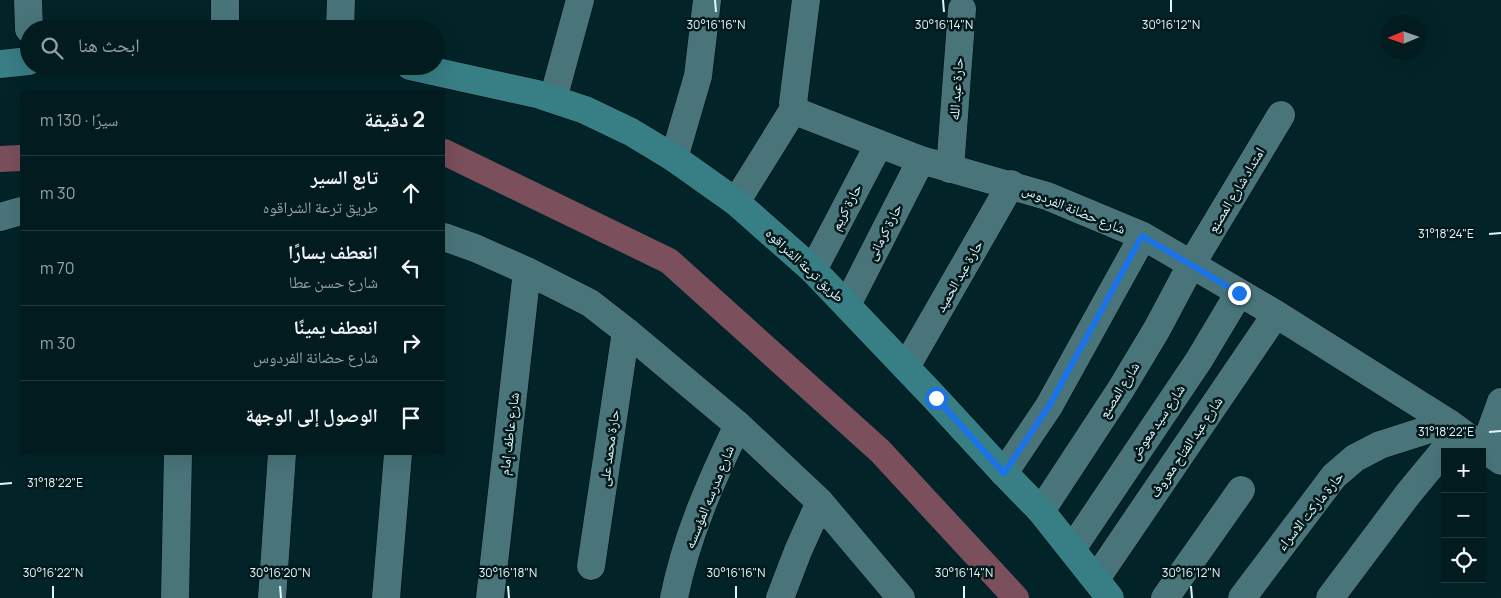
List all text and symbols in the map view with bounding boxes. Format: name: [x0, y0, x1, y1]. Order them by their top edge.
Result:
north arrow: [1381, 15, 1426, 60]
text: 30°16'16"N: [686, 16, 746, 33]
text: 30°16'14"N: [915, 16, 973, 33]
text: 30°16'12"N: [1142, 16, 1200, 33]
search box: [20, 20, 445, 75]
text: ابحث هنا: [78, 32, 140, 58]
icon: search: [38, 34, 66, 62]
street label: حارة عبد الله: [944, 57, 967, 121]
text: 2 دقيقة: [364, 105, 425, 133]
text: سيرًا · 130 m: [40, 109, 118, 131]
street label: امتداد شارع المصنع: [1203, 143, 1269, 237]
text: تابع السير: [311, 164, 378, 190]
icon: ahead: [397, 179, 425, 207]
street label: شارع حضانة الفردوس: [1019, 179, 1129, 239]
street label: حارة كريم: [825, 180, 867, 234]
text: 30 m: [40, 182, 75, 204]
text: طريق ترعة الشراقوه: [263, 196, 378, 218]
street label: حارة كرمانى: [861, 200, 906, 263]
street label: طريق ترعة الشراقوه: [761, 223, 849, 307]
text: 31°18'24"E: [1418, 225, 1474, 242]
street label: حارة عبد الحميد: [930, 236, 987, 315]
text: انعطف يسارًا: [288, 239, 378, 265]
icon: left: [397, 254, 425, 282]
text: 70 m: [40, 257, 75, 279]
text: شارع حسن عطا: [289, 271, 378, 293]
route end: [1228, 282, 1251, 305]
text: انعطف يمينًا: [294, 314, 378, 340]
icon: right: [397, 329, 425, 357]
text: 30 m: [40, 332, 75, 354]
text: شارع حضانة الفردوس: [253, 346, 378, 368]
street label: شارع المصنع: [1094, 358, 1144, 422]
street label: شارع سيد معوض: [1124, 380, 1190, 464]
route start: [925, 387, 948, 410]
street label: شارع عاطف إمام: [494, 391, 524, 477]
street label: شارع عبد الفتاح معروف: [1145, 392, 1227, 502]
text: الوصول إلى الوجهة: [245, 402, 378, 428]
icon: arrive: [397, 404, 425, 432]
street label: حارة محمد على: [594, 408, 623, 488]
text: 31°18'22"E: [1418, 423, 1474, 440]
street label: شارع مدرسه المؤسسه: [679, 442, 739, 552]
map controls: [1441, 448, 1486, 583]
button: +: [1441, 448, 1486, 493]
street label: حارة ماركت الاسراء: [1272, 467, 1347, 554]
text: 31°18'22"E: [27, 474, 83, 491]
button: −: [1441, 493, 1486, 538]
button: locate: [1441, 538, 1486, 583]
text: 30°16'22"N: [23, 564, 83, 581]
text: 30°16'20"N: [249, 564, 311, 581]
text: 30°16'18"N: [479, 564, 537, 581]
text: 30°16'16"N: [706, 564, 766, 581]
text: 30°16'14"N: [935, 564, 993, 581]
text: 30°16'12"N: [1162, 564, 1220, 581]

